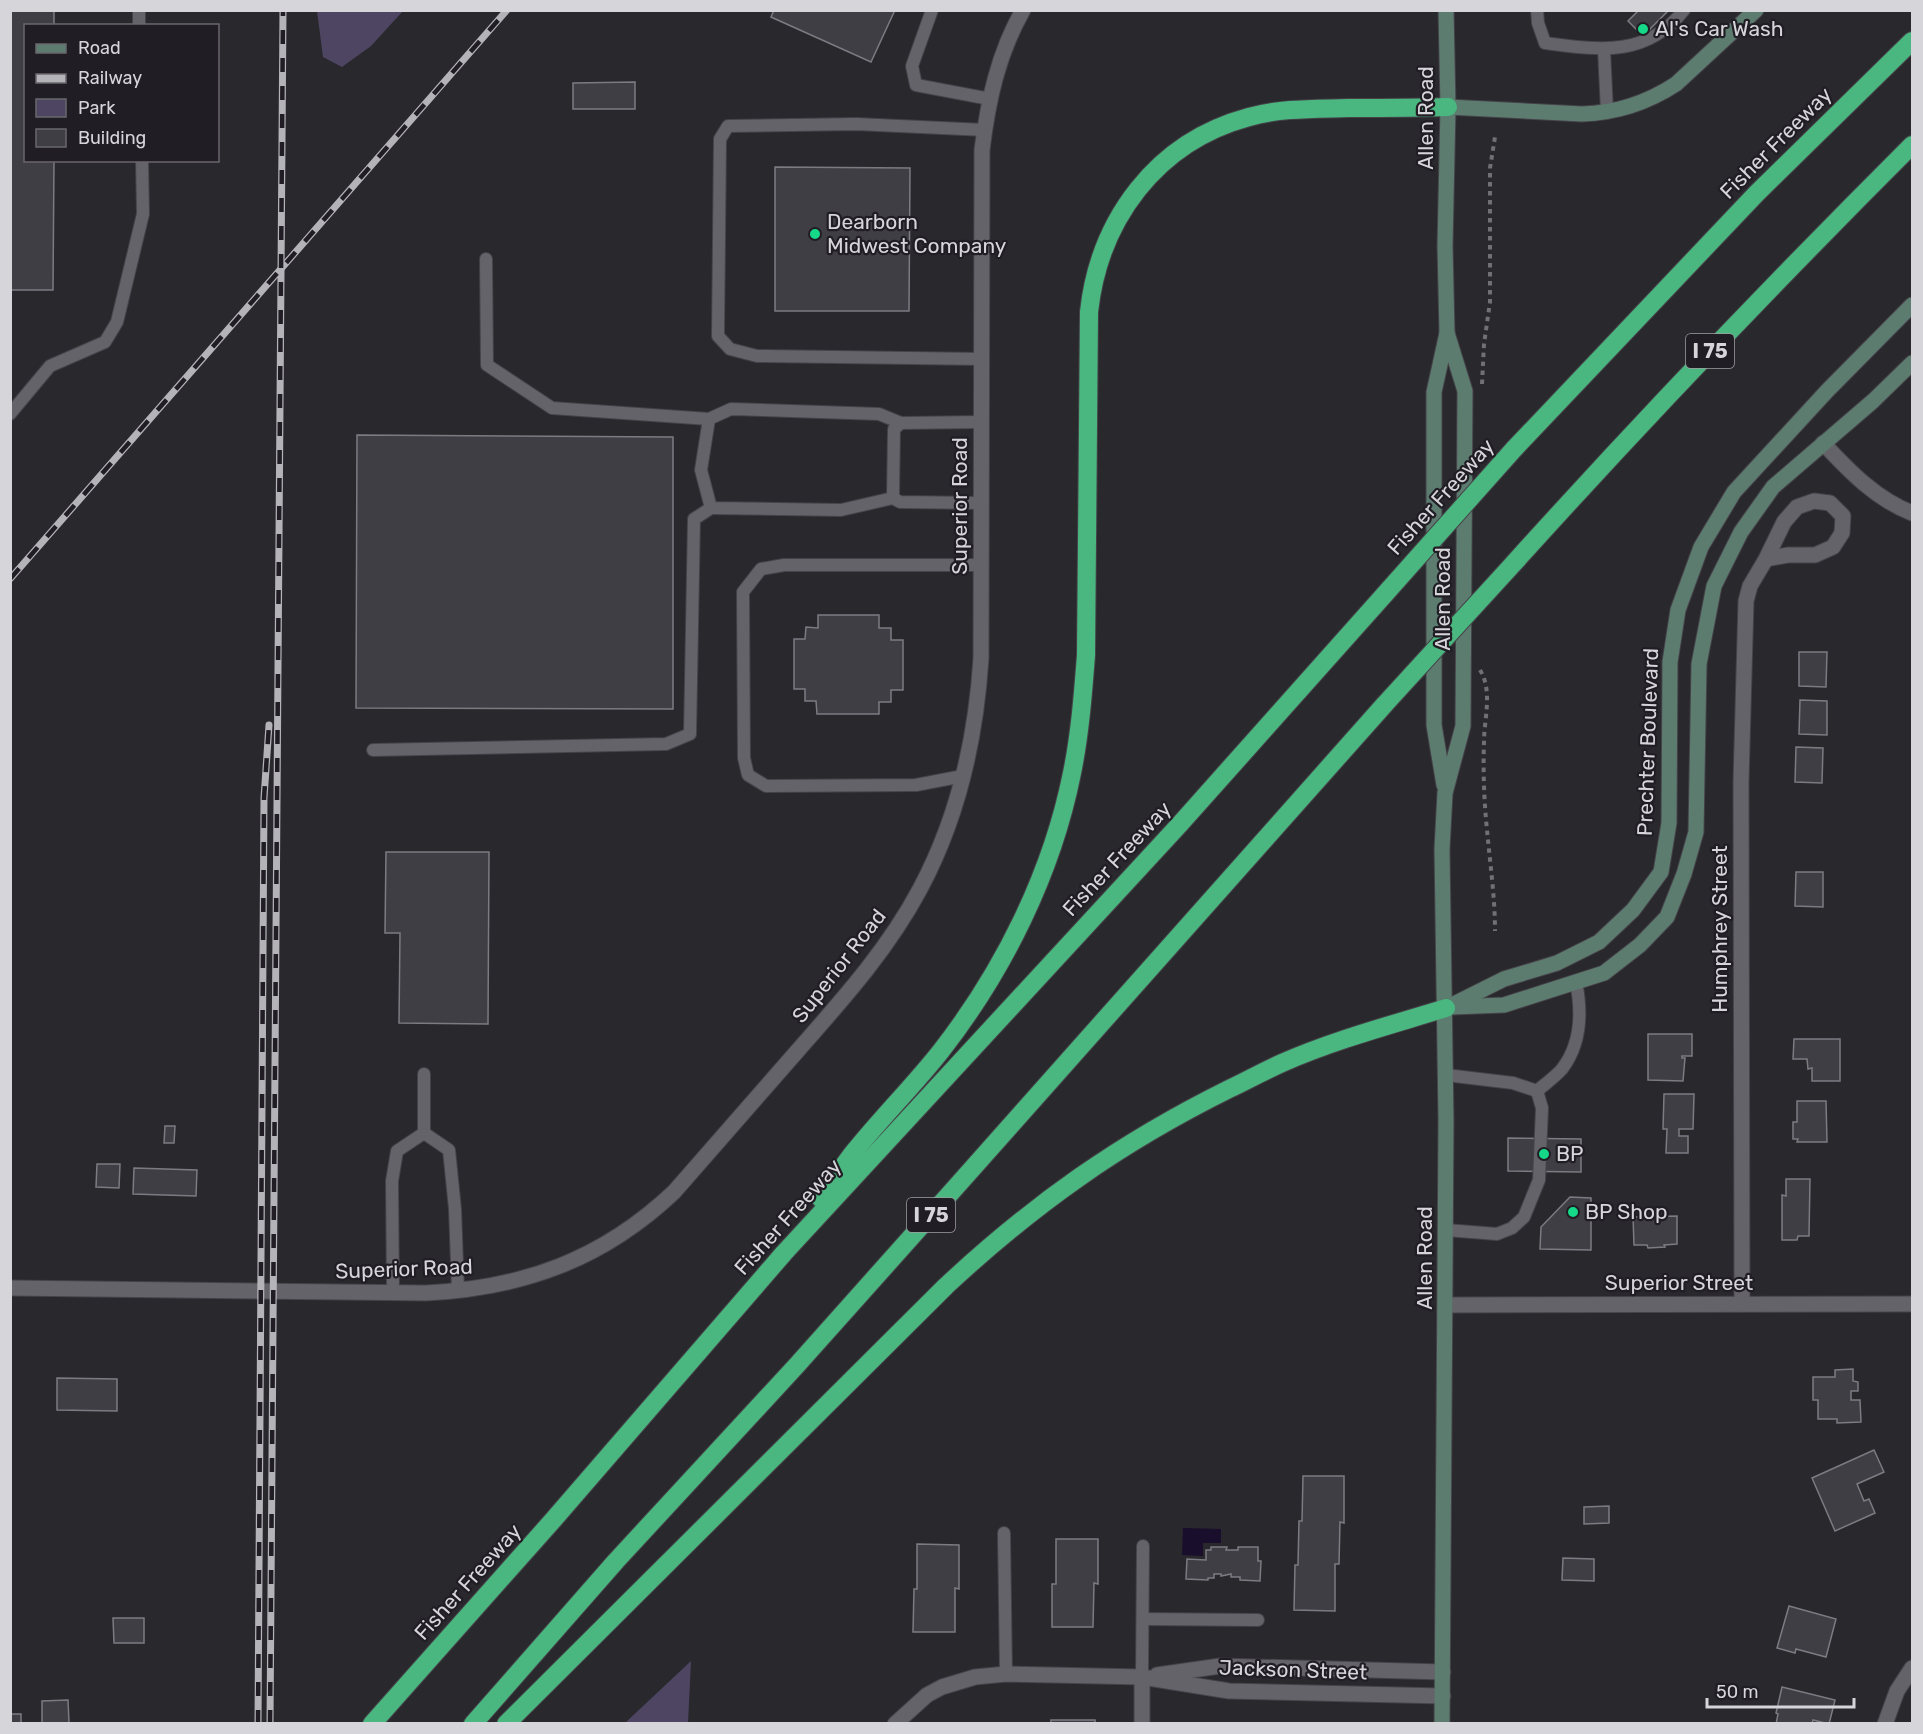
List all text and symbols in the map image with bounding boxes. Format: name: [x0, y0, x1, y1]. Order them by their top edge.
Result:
place label: Al's Car Wash: [1655, 16, 1784, 41]
marker: Al's Car Wash: [1636, 22, 1650, 36]
legend: [24, 24, 219, 162]
text: Road: [78, 37, 121, 59]
street label: Allen Road: [1413, 66, 1438, 170]
text: Railway: [78, 67, 142, 89]
street label: Fisher Freeway: [1715, 81, 1837, 204]
text: Park: [78, 97, 116, 119]
text: Building: [78, 127, 146, 149]
place label: Dearborn Midwest Company: [827, 209, 1007, 258]
marker: Dearborn Midwest Company: [808, 227, 822, 241]
road number: I 75: [1686, 334, 1734, 368]
street label: Fisher Freeway: [1382, 433, 1500, 560]
street label: Superior Road: [947, 437, 972, 575]
street label: Allen Road: [1430, 547, 1455, 651]
street label: Prechter Boulevard: [1632, 648, 1663, 836]
street label: Fisher Freeway: [1057, 796, 1176, 921]
street label: Humphrey Street: [1707, 845, 1732, 1013]
street label: Superior Road: [786, 904, 891, 1028]
place label: BP: [1556, 1141, 1584, 1166]
marker: BP: [1537, 1147, 1551, 1161]
street label: Fisher Freeway: [729, 1153, 847, 1280]
road number: I 75: [907, 1198, 955, 1232]
place label: BP Shop: [1585, 1199, 1668, 1224]
marker: BP Shop: [1566, 1205, 1580, 1219]
street label: Allen Road: [1412, 1206, 1437, 1310]
street label: Superior Road: [335, 1254, 473, 1283]
street label: Superior Street: [1605, 1270, 1753, 1295]
street label: Fisher Freeway: [409, 1518, 527, 1645]
street label: Jackson Street: [1218, 1654, 1368, 1685]
scale bar: [1707, 1671, 1854, 1709]
text: 50 m: [1716, 1681, 1759, 1703]

